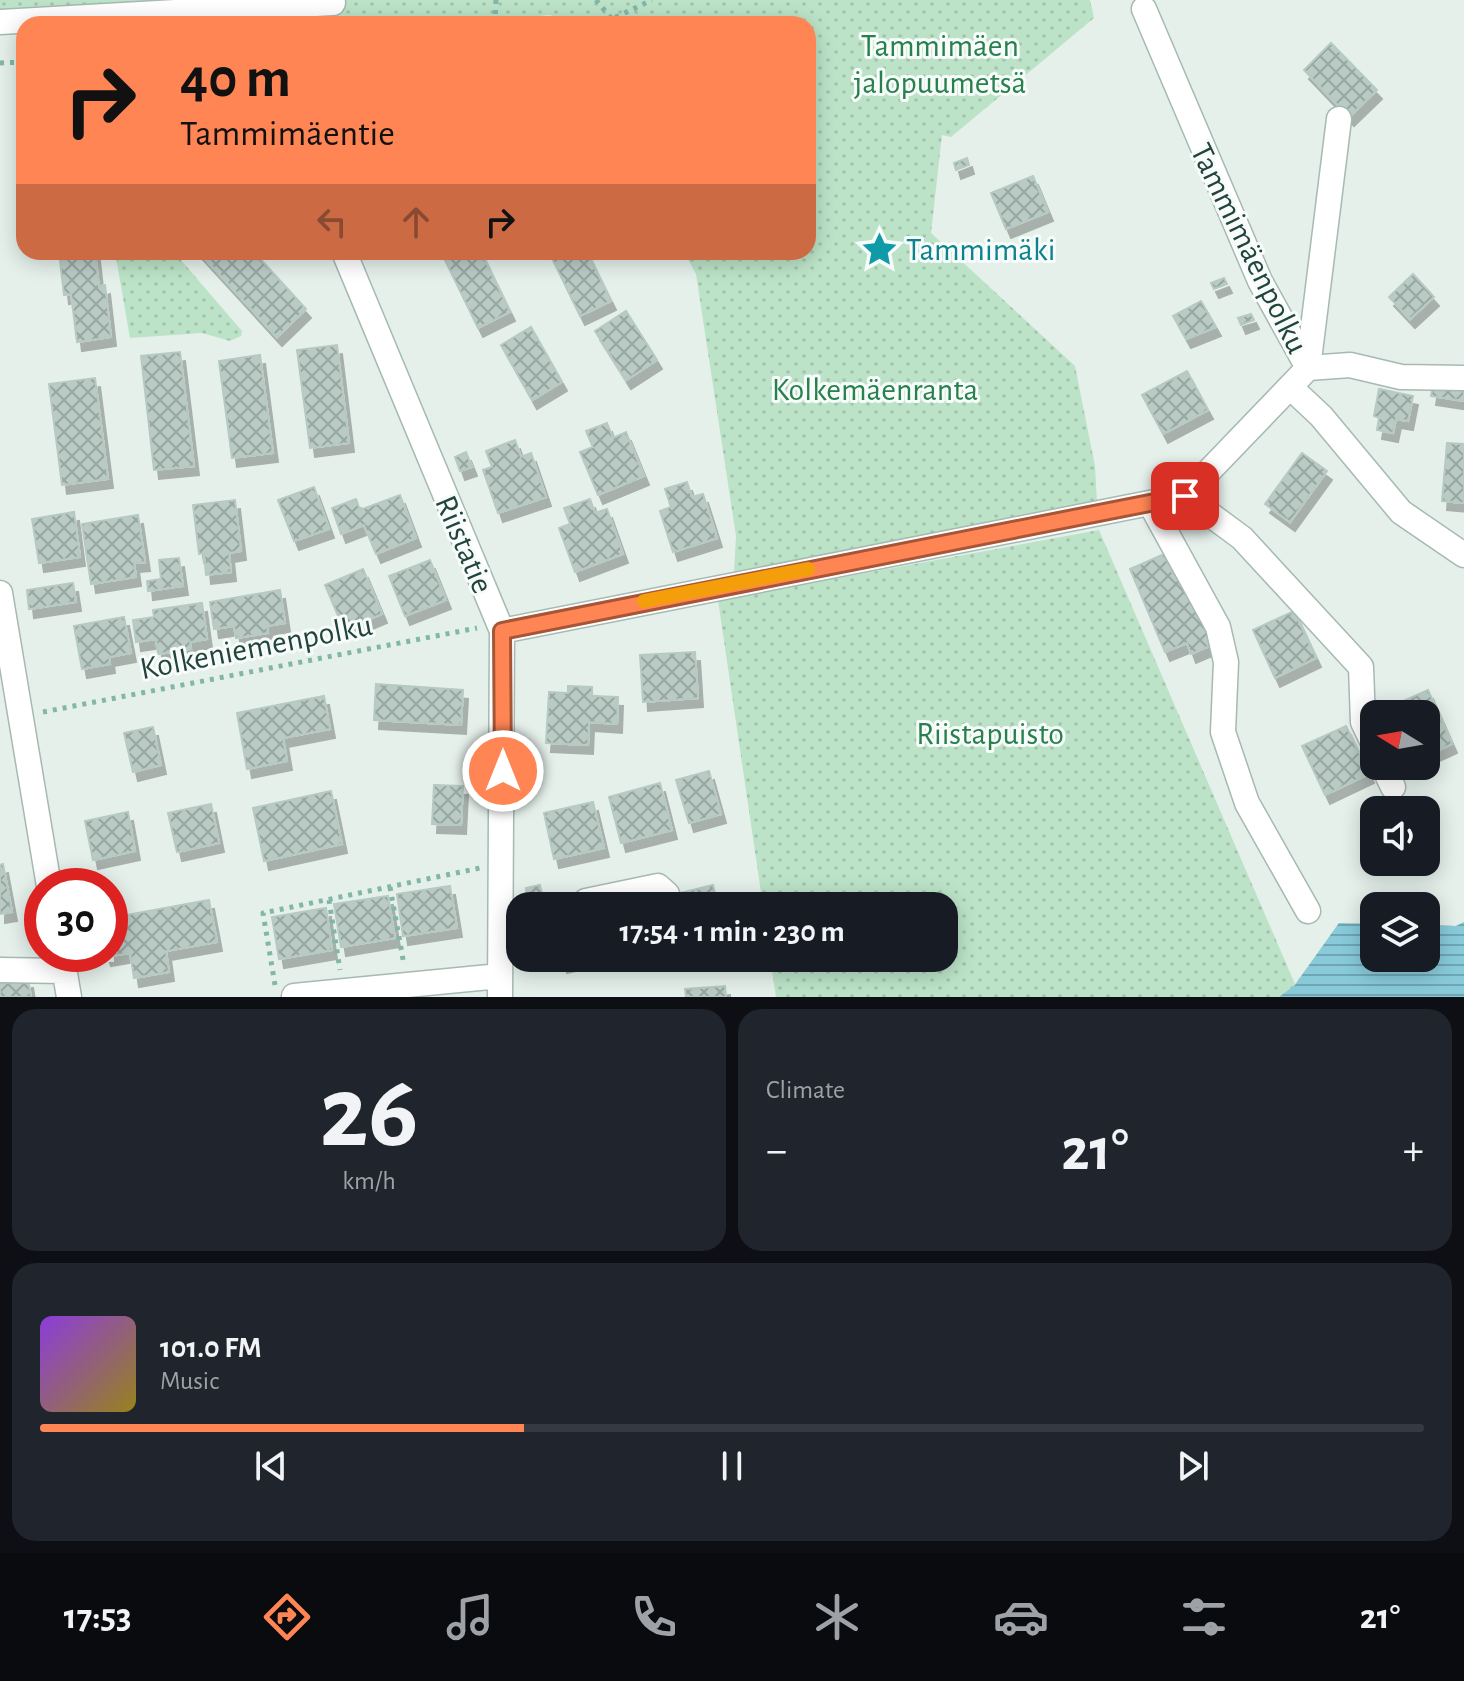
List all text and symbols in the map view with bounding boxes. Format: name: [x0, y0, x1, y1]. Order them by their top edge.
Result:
park label: Tammimäen jalopuumetsä: [854, 30, 1026, 99]
icon: right: [48, 48, 152, 152]
text: 40 m: [180, 51, 291, 107]
text: Tammimäentie: [180, 116, 395, 152]
street label: Tammimäenpolku: [1185, 138, 1314, 358]
icon: left: [310, 200, 354, 244]
icon: ahead: [394, 200, 438, 244]
icon: right: [478, 200, 522, 244]
place icon: Tammimäki: [861, 230, 899, 268]
place label: Tammimäki: [906, 234, 1055, 266]
park label: Kolkemäenranta: [772, 374, 978, 406]
pin: [1151, 462, 1219, 530]
icon: arrive: [1163, 474, 1207, 518]
street label: Riistatie: [429, 491, 499, 598]
street label: Kolkeniemenpolku: [137, 609, 375, 685]
north arrow: [1360, 700, 1440, 780]
map controls: [1360, 700, 1440, 972]
park label: Riistapuisto: [916, 718, 1064, 750]
position arrow: [461, 729, 545, 813]
button: sound: [1360, 796, 1440, 876]
speed limit sign: 30: [24, 868, 128, 972]
button: layers: [1360, 892, 1440, 972]
text: 17:54 · 1 min · 230 m: [619, 917, 845, 947]
text: 26: [319, 1062, 419, 1166]
text: Climate: [766, 1077, 845, 1103]
text: 21°: [1061, 1121, 1129, 1181]
text: −: [766, 1129, 787, 1173]
text: +: [1403, 1129, 1424, 1173]
text: km/h: [342, 1168, 396, 1194]
text: 101.0 FM: [160, 1333, 262, 1363]
text: Music: [160, 1368, 219, 1394]
icon: previous: [249, 1444, 293, 1488]
icon: pause: [710, 1444, 754, 1488]
icon: next: [1171, 1444, 1215, 1488]
icon: directions: [259, 1589, 315, 1645]
icon: music: [442, 1589, 498, 1645]
icon: phone: [626, 1589, 682, 1645]
icon: climate: [809, 1589, 865, 1645]
icon: car: [993, 1589, 1049, 1645]
icon: filters: [1176, 1589, 1232, 1645]
text: 17:53: [64, 1599, 132, 1635]
text: 21°: [1360, 1599, 1400, 1635]

